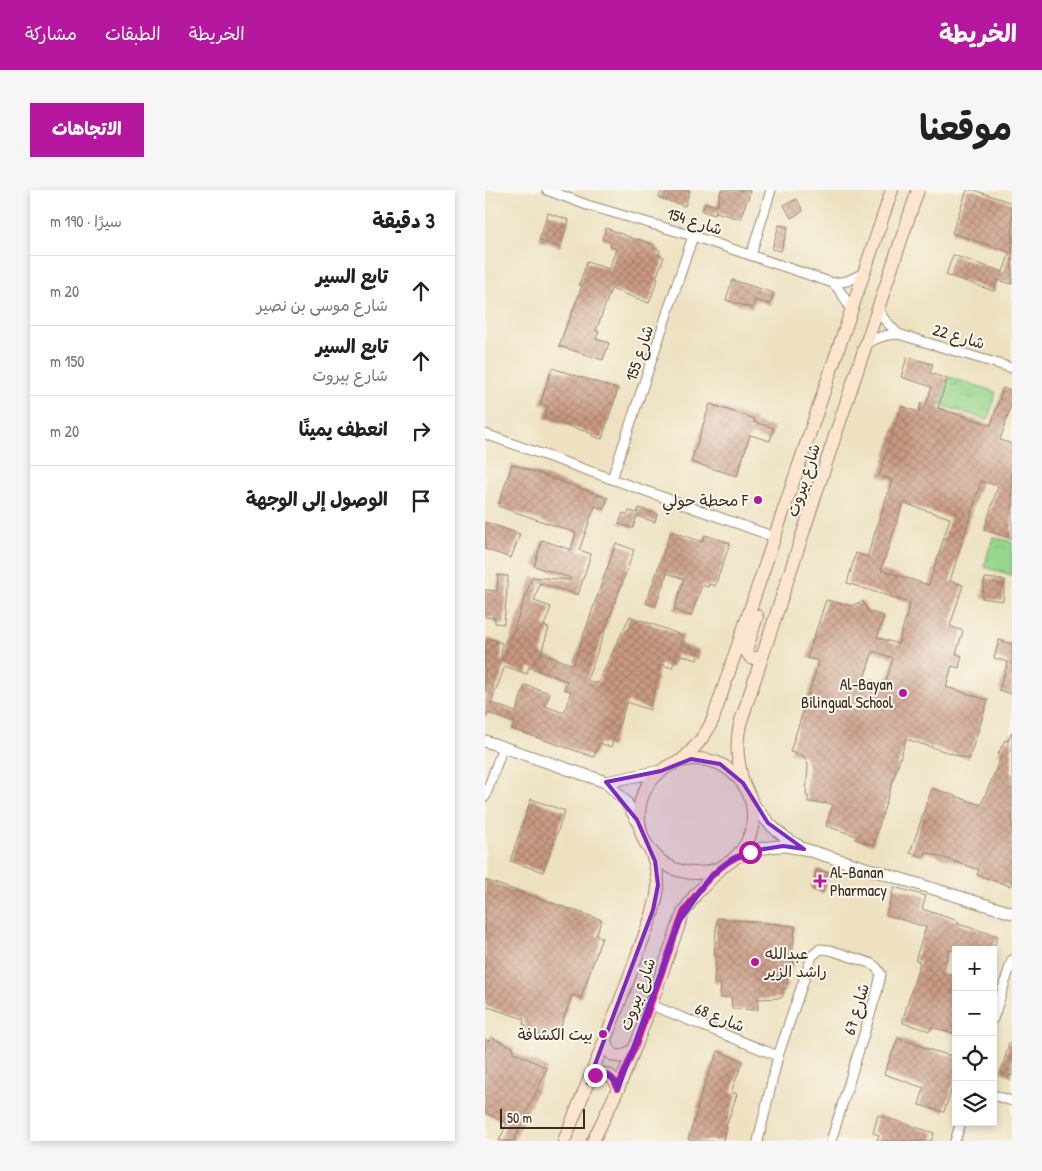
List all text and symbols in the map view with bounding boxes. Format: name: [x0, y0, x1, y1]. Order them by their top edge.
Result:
text: الخريطة: [939, 17, 1017, 49]
text: مشاركة: [25, 21, 77, 46]
text: الطبقات: [105, 21, 161, 46]
text: الخريطة: [189, 21, 245, 46]
button: الاتجاهات: [30, 103, 144, 157]
text: موقعنا: [919, 104, 1012, 151]
street label: شارع 154: [664, 202, 725, 241]
text: 3 دقيقة: [372, 206, 435, 235]
text: سيرًا · 190 m: [50, 210, 122, 232]
text: تابع السير: [316, 263, 388, 289]
icon: ahead: [407, 277, 435, 305]
text: 20 m: [50, 280, 79, 302]
text: شارع موسى بن نصير: [257, 294, 388, 316]
street label: شارع 22: [930, 318, 988, 355]
street label: شارع 155: [620, 322, 659, 384]
text: تابع السير: [316, 333, 388, 359]
icon: ahead: [407, 347, 435, 375]
text: 150 m: [50, 350, 84, 372]
text: شارع بيروت: [312, 364, 388, 386]
text: انعطف يمينًا: [299, 416, 388, 442]
icon: right: [407, 417, 435, 445]
text: 20 m: [50, 420, 79, 442]
street label: شارع بيروت: [781, 441, 826, 520]
text: الوصول إلى الوجهة: [246, 486, 388, 512]
icon: arrive: [407, 487, 435, 515]
place label: محطة حولي F: [662, 489, 749, 515]
marker: محطة حولي F: [752, 494, 764, 506]
place label: Al-Bayan Bilingual School: [801, 673, 894, 713]
marker: Al-Bayan Bilingual School: [897, 687, 909, 699]
route start: [739, 841, 762, 864]
place label: Al-Banan Pharmacy: [830, 861, 887, 901]
marker: Al-Banan Pharmacy: [814, 875, 826, 887]
place label: عبدالله راشد الزير: [763, 942, 827, 982]
map controls: [952, 946, 997, 1126]
button: +: [952, 946, 997, 991]
street label: شارع بيروت: [614, 955, 661, 1034]
marker: عبدالله راشد الزير: [749, 956, 761, 968]
street label: شارع 67: [838, 981, 875, 1038]
button: −: [952, 991, 997, 1036]
street label: شارع 68: [692, 997, 748, 1038]
place label: بيت الكشافة: [518, 1023, 593, 1045]
marker: بيت الكشافة: [597, 1028, 609, 1040]
button: locate: [952, 1036, 997, 1081]
route end: [584, 1064, 607, 1087]
button: layers: [952, 1081, 997, 1126]
scale bar: [500, 1106, 585, 1129]
text: 50 m: [507, 1108, 532, 1127]

